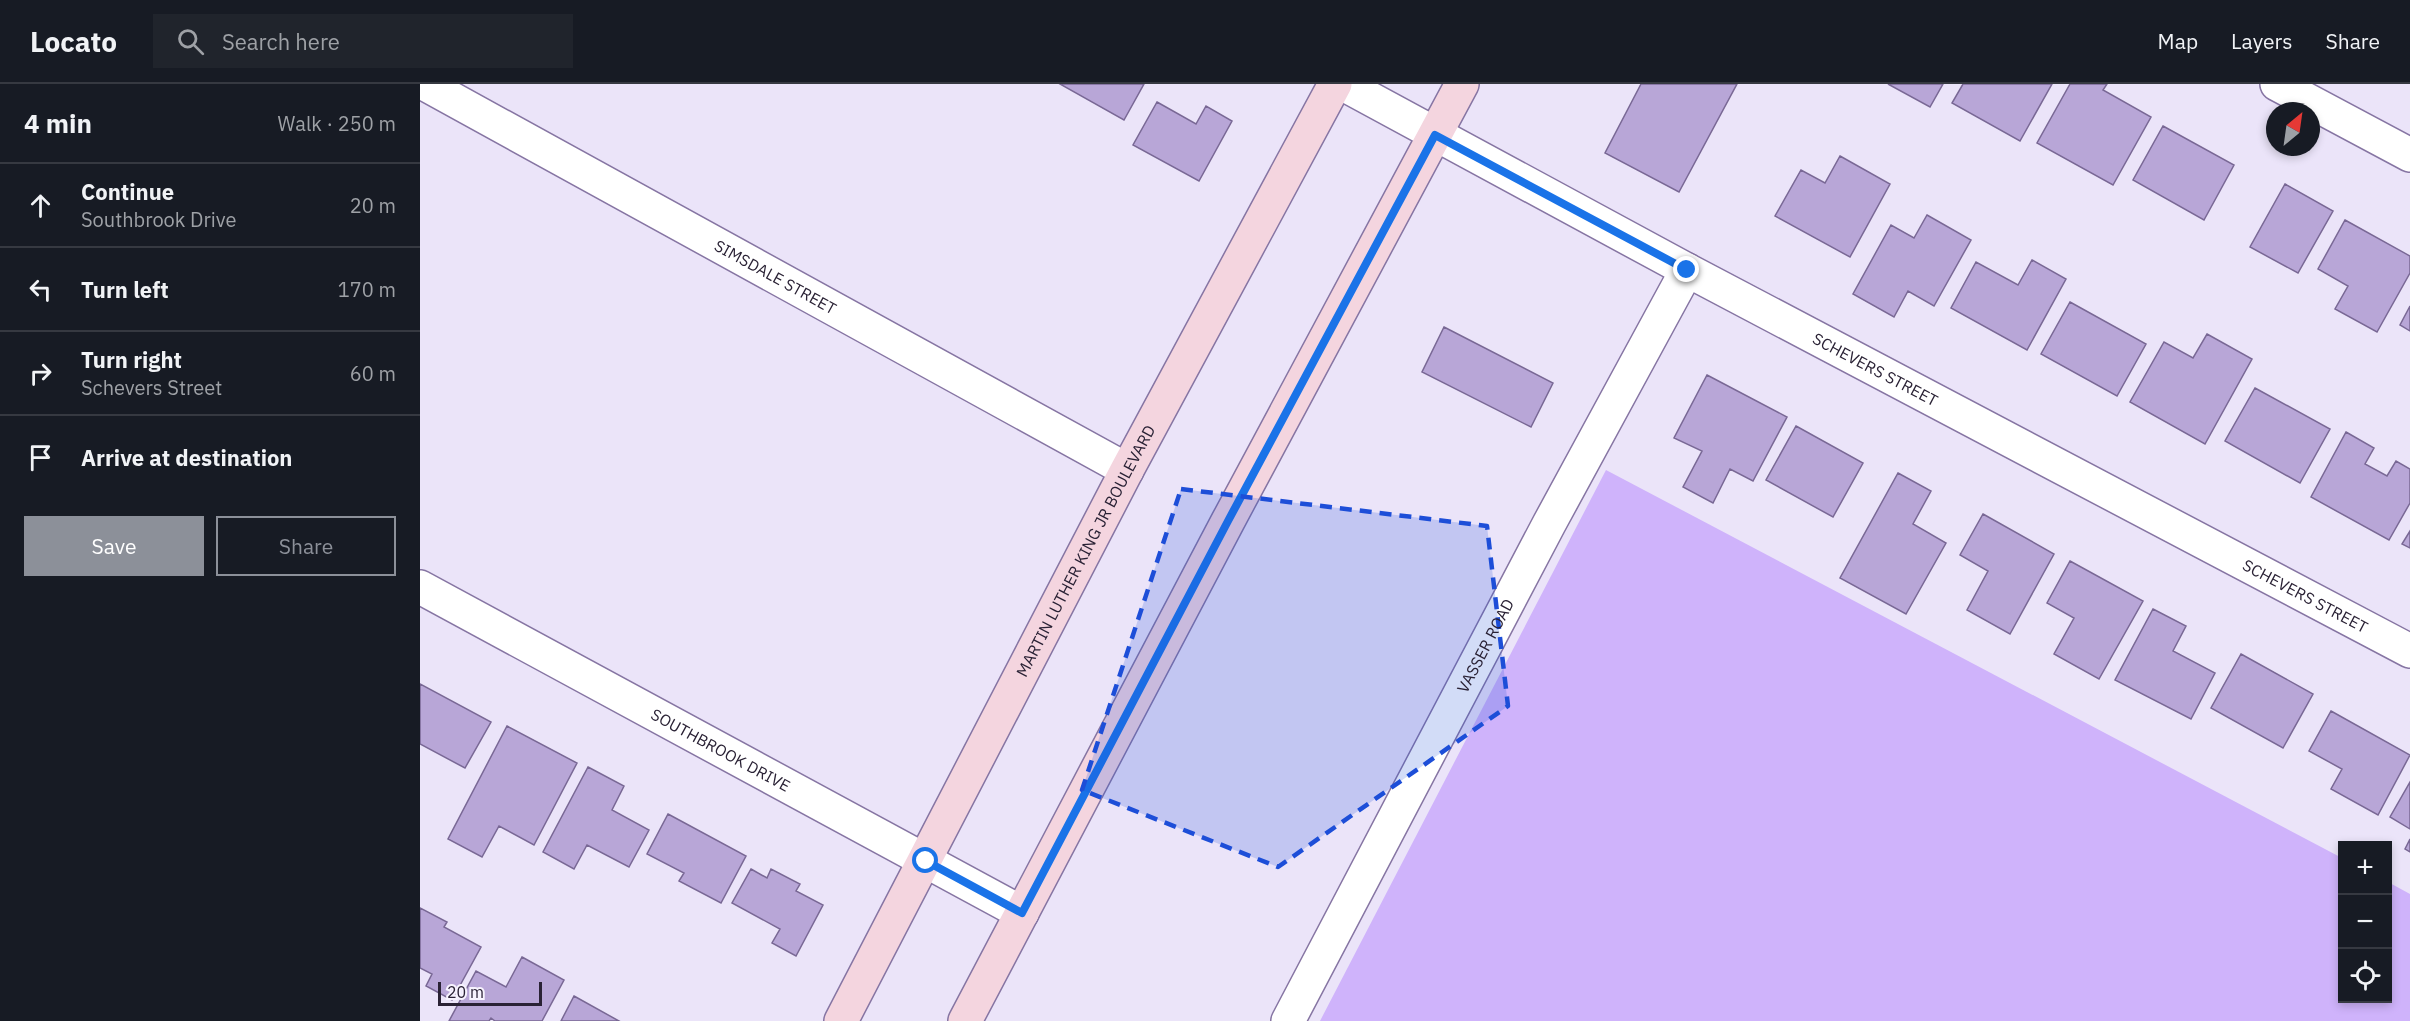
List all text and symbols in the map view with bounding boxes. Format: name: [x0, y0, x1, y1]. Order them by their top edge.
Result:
search box: [153, 14, 573, 68]
text: Locato: [30, 23, 117, 60]
icon: search: [174, 25, 207, 58]
text: Search here: [222, 27, 340, 56]
text: Map: [2158, 27, 2198, 55]
text: Layers: [2231, 27, 2293, 55]
text: Share: [2326, 27, 2380, 55]
north arrow: [2266, 102, 2320, 156]
text: 4 min: [24, 106, 92, 140]
text: Walk · 250 m: [278, 110, 396, 137]
text: Continue: [81, 177, 174, 206]
icon: ahead: [24, 189, 57, 222]
text: 20 m: [350, 192, 396, 219]
text: Southbrook Drive: [81, 206, 236, 233]
street label: SIMSDALE STREET: [711, 235, 840, 318]
route end: [1673, 256, 1699, 282]
icon: left: [24, 273, 57, 306]
text: Turn left: [81, 275, 169, 304]
text: 170 m: [338, 276, 396, 303]
street label: SCHEVERS STREET: [1809, 328, 1941, 410]
text: Turn right: [81, 345, 182, 374]
icon: right: [24, 357, 57, 390]
text: 60 m: [350, 360, 396, 387]
text: Schevers Street: [81, 374, 222, 401]
street label: MARTIN LUTHER KING JR BOULEVARD: [1012, 421, 1159, 680]
icon: arrive: [24, 441, 57, 474]
text: Arrive at destination: [81, 443, 292, 472]
button: Save: [24, 516, 204, 576]
button: Share: [216, 516, 396, 576]
street label: SCHEVERS STREET: [2239, 555, 2371, 637]
street label: VASSER ROAD: [1452, 595, 1518, 696]
street label: SOUTHBROOK DRIVE: [648, 704, 794, 796]
map controls: [2338, 841, 2392, 1003]
button: +: [2338, 841, 2392, 895]
route start: [912, 847, 938, 873]
button: −: [2338, 895, 2392, 949]
button: locate: [2338, 949, 2392, 1003]
scale bar: [438, 979, 542, 1006]
text: 20 m: [447, 982, 484, 1002]

